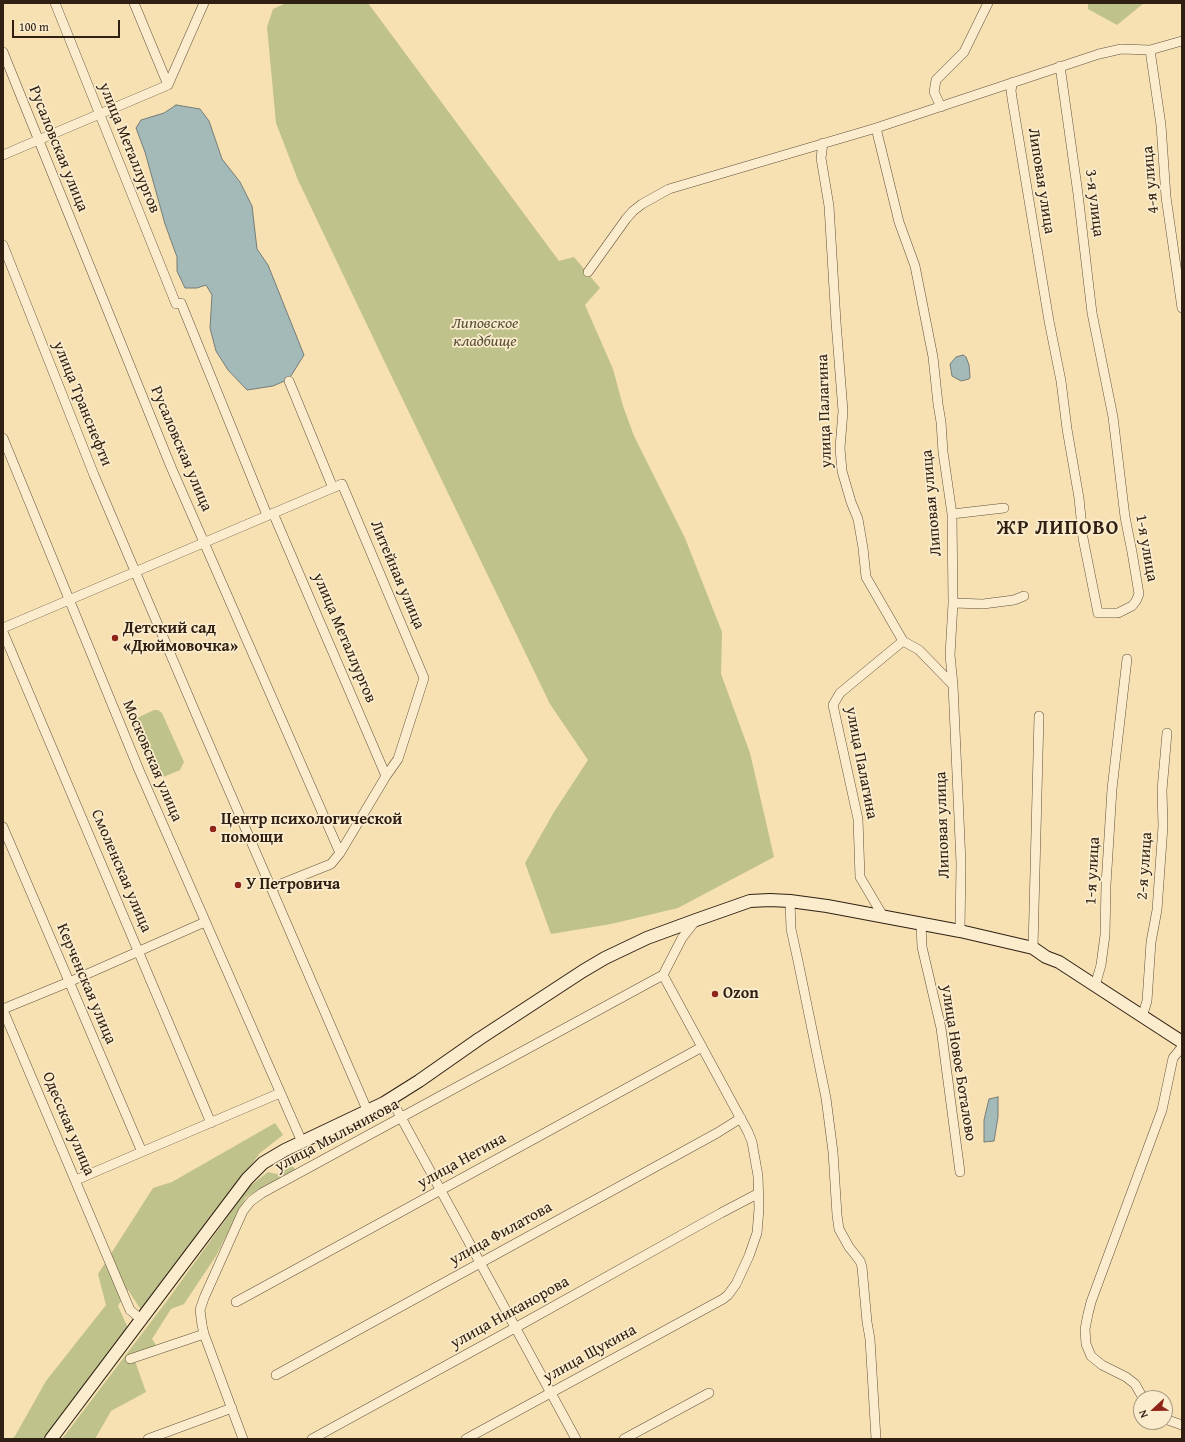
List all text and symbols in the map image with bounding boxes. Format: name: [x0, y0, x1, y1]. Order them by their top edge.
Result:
scale bar: [14, 12, 122, 38]
text: 100 m: [19, 18, 49, 35]
street label: улица Металлургов: [94, 80, 164, 216]
street label: Русаловская улица: [24, 83, 92, 215]
street label: Липовая улица: [1023, 127, 1059, 235]
street label: 4-я улица: [1138, 145, 1164, 215]
street label: 3-я улица: [1080, 168, 1108, 238]
park label: Липовское кладбище: [452, 314, 518, 352]
street label: улица Транснефти: [48, 339, 116, 469]
street label: улица Палагина: [813, 354, 837, 468]
street label: Русаловская улица: [146, 384, 216, 514]
street label: Липовая улица: [918, 449, 946, 557]
street label: 1-я улица: [1131, 513, 1161, 583]
district label: ЖР ЛИПОВО: [997, 517, 1119, 541]
street label: Литейная улица: [365, 518, 429, 632]
street label: улица Металлургов: [308, 570, 380, 706]
place label: Детский сад «Дюймовочка»: [123, 619, 238, 657]
marker: Детский сад «Дюймовочка»: [110, 633, 120, 643]
street label: Московская улица: [118, 697, 186, 825]
street label: улица Палагина: [841, 705, 881, 821]
street label: Липовая улица: [932, 771, 954, 879]
street label: Смоленская улица: [86, 807, 156, 935]
place label: Центр психологической помощи: [221, 810, 402, 848]
marker: Центр психологической помощи: [208, 824, 218, 834]
street label: 2-я улица: [1133, 831, 1157, 901]
street label: 1-я улица: [1082, 837, 1104, 905]
place label: У Петровича: [246, 875, 340, 895]
marker: У Петровича: [233, 880, 243, 890]
street label: Керченская улица: [52, 921, 120, 1047]
street label: улица Новое Боталово: [936, 983, 980, 1143]
place label: Ozon: [723, 984, 759, 1004]
marker: Ozon: [710, 989, 720, 999]
street label: Одесская улица: [37, 1069, 99, 1179]
street label: улица Мыльникова: [272, 1095, 402, 1177]
street label: улица Негина: [414, 1129, 510, 1193]
street label: улица Филатова: [446, 1198, 556, 1270]
street label: улица Никанорова: [447, 1272, 573, 1354]
street label: улица Щукина: [540, 1321, 640, 1387]
north arrow: [1133, 1390, 1173, 1430]
text: N: [1134, 1408, 1152, 1421]

